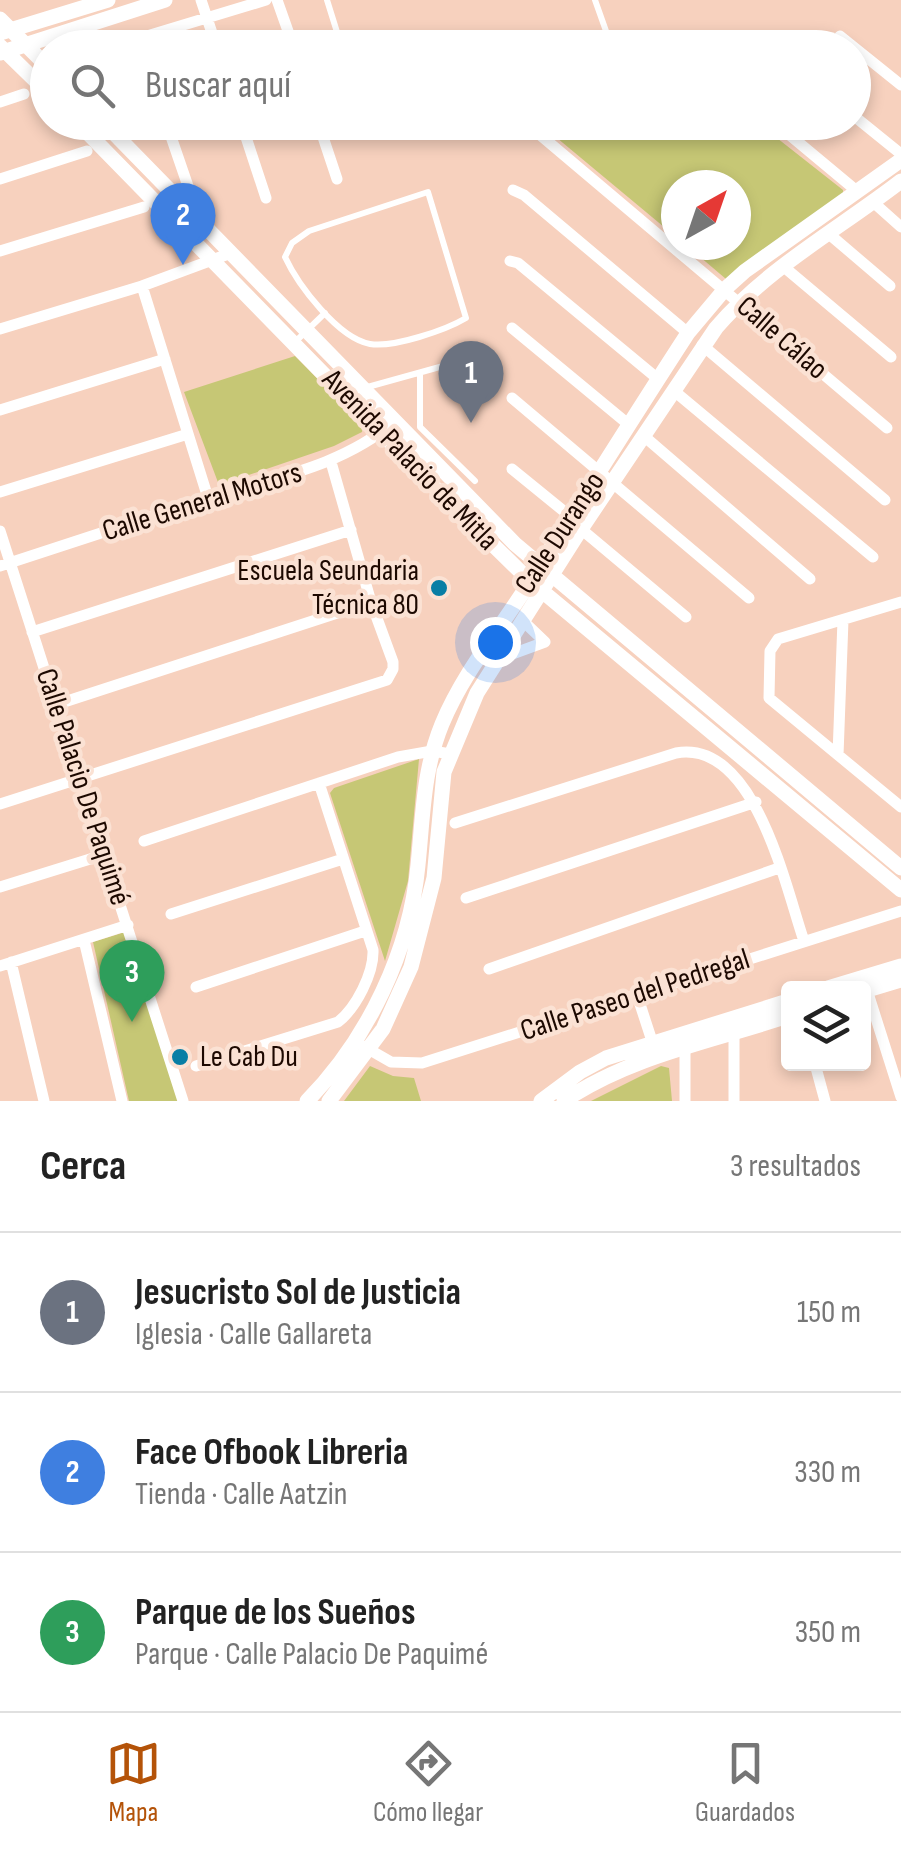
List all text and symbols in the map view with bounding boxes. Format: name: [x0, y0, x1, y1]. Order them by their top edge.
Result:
search box: [30, 30, 871, 140]
icon: search: [65, 58, 120, 113]
text: Buscar aquí: [145, 63, 291, 108]
north arrow: [661, 170, 751, 260]
pin: 2: [150, 182, 216, 265]
street label: Calle Cálao: [729, 289, 835, 387]
pin: 1: [438, 340, 504, 423]
street label: Avenida Palacio de Mitla: [314, 361, 506, 558]
street label: Calle General Motors: [98, 455, 306, 549]
street label: Calle Durango: [507, 465, 613, 601]
place label: Escuela Seundaria Técnica 80: [237, 553, 419, 623]
marker: Escuela Seundaria Técnica 80: [428, 577, 450, 599]
your location: [470, 617, 521, 668]
street label: Calle Palacio De Paquimé: [28, 664, 138, 910]
pin: 3: [100, 940, 164, 1022]
street label: Calle Paseo del Pedregal: [516, 941, 754, 1049]
map controls: [781, 981, 871, 1071]
button: layers: [781, 981, 871, 1071]
place label: Le Cab Du: [200, 1039, 298, 1075]
marker: Le Cab Du: [169, 1046, 191, 1068]
text: Cerca: [40, 1141, 126, 1192]
text: 3 resultados: [730, 1147, 861, 1186]
text: Jesucristo Sol de Justicia: [135, 1270, 461, 1315]
text: 1: [66, 1293, 79, 1332]
text: 150 m: [797, 1293, 861, 1332]
text: Iglesia · Calle Gallareta: [135, 1315, 372, 1354]
text: Face Ofbook Libreria: [135, 1430, 408, 1475]
text: 2: [65, 1453, 80, 1492]
text: 330 m: [794, 1453, 861, 1492]
text: Tienda · Calle Aatzin: [135, 1475, 347, 1514]
text: Parque de los Sueños: [135, 1590, 416, 1635]
text: 3: [65, 1613, 80, 1652]
text: 350 m: [795, 1613, 861, 1652]
text: Parque · Calle Palacio De Paquimé: [135, 1635, 488, 1674]
tab: Mapa: [106, 1736, 161, 1829]
tab: Cómo llegar: [373, 1736, 483, 1829]
tab: Guardados: [695, 1736, 795, 1829]

